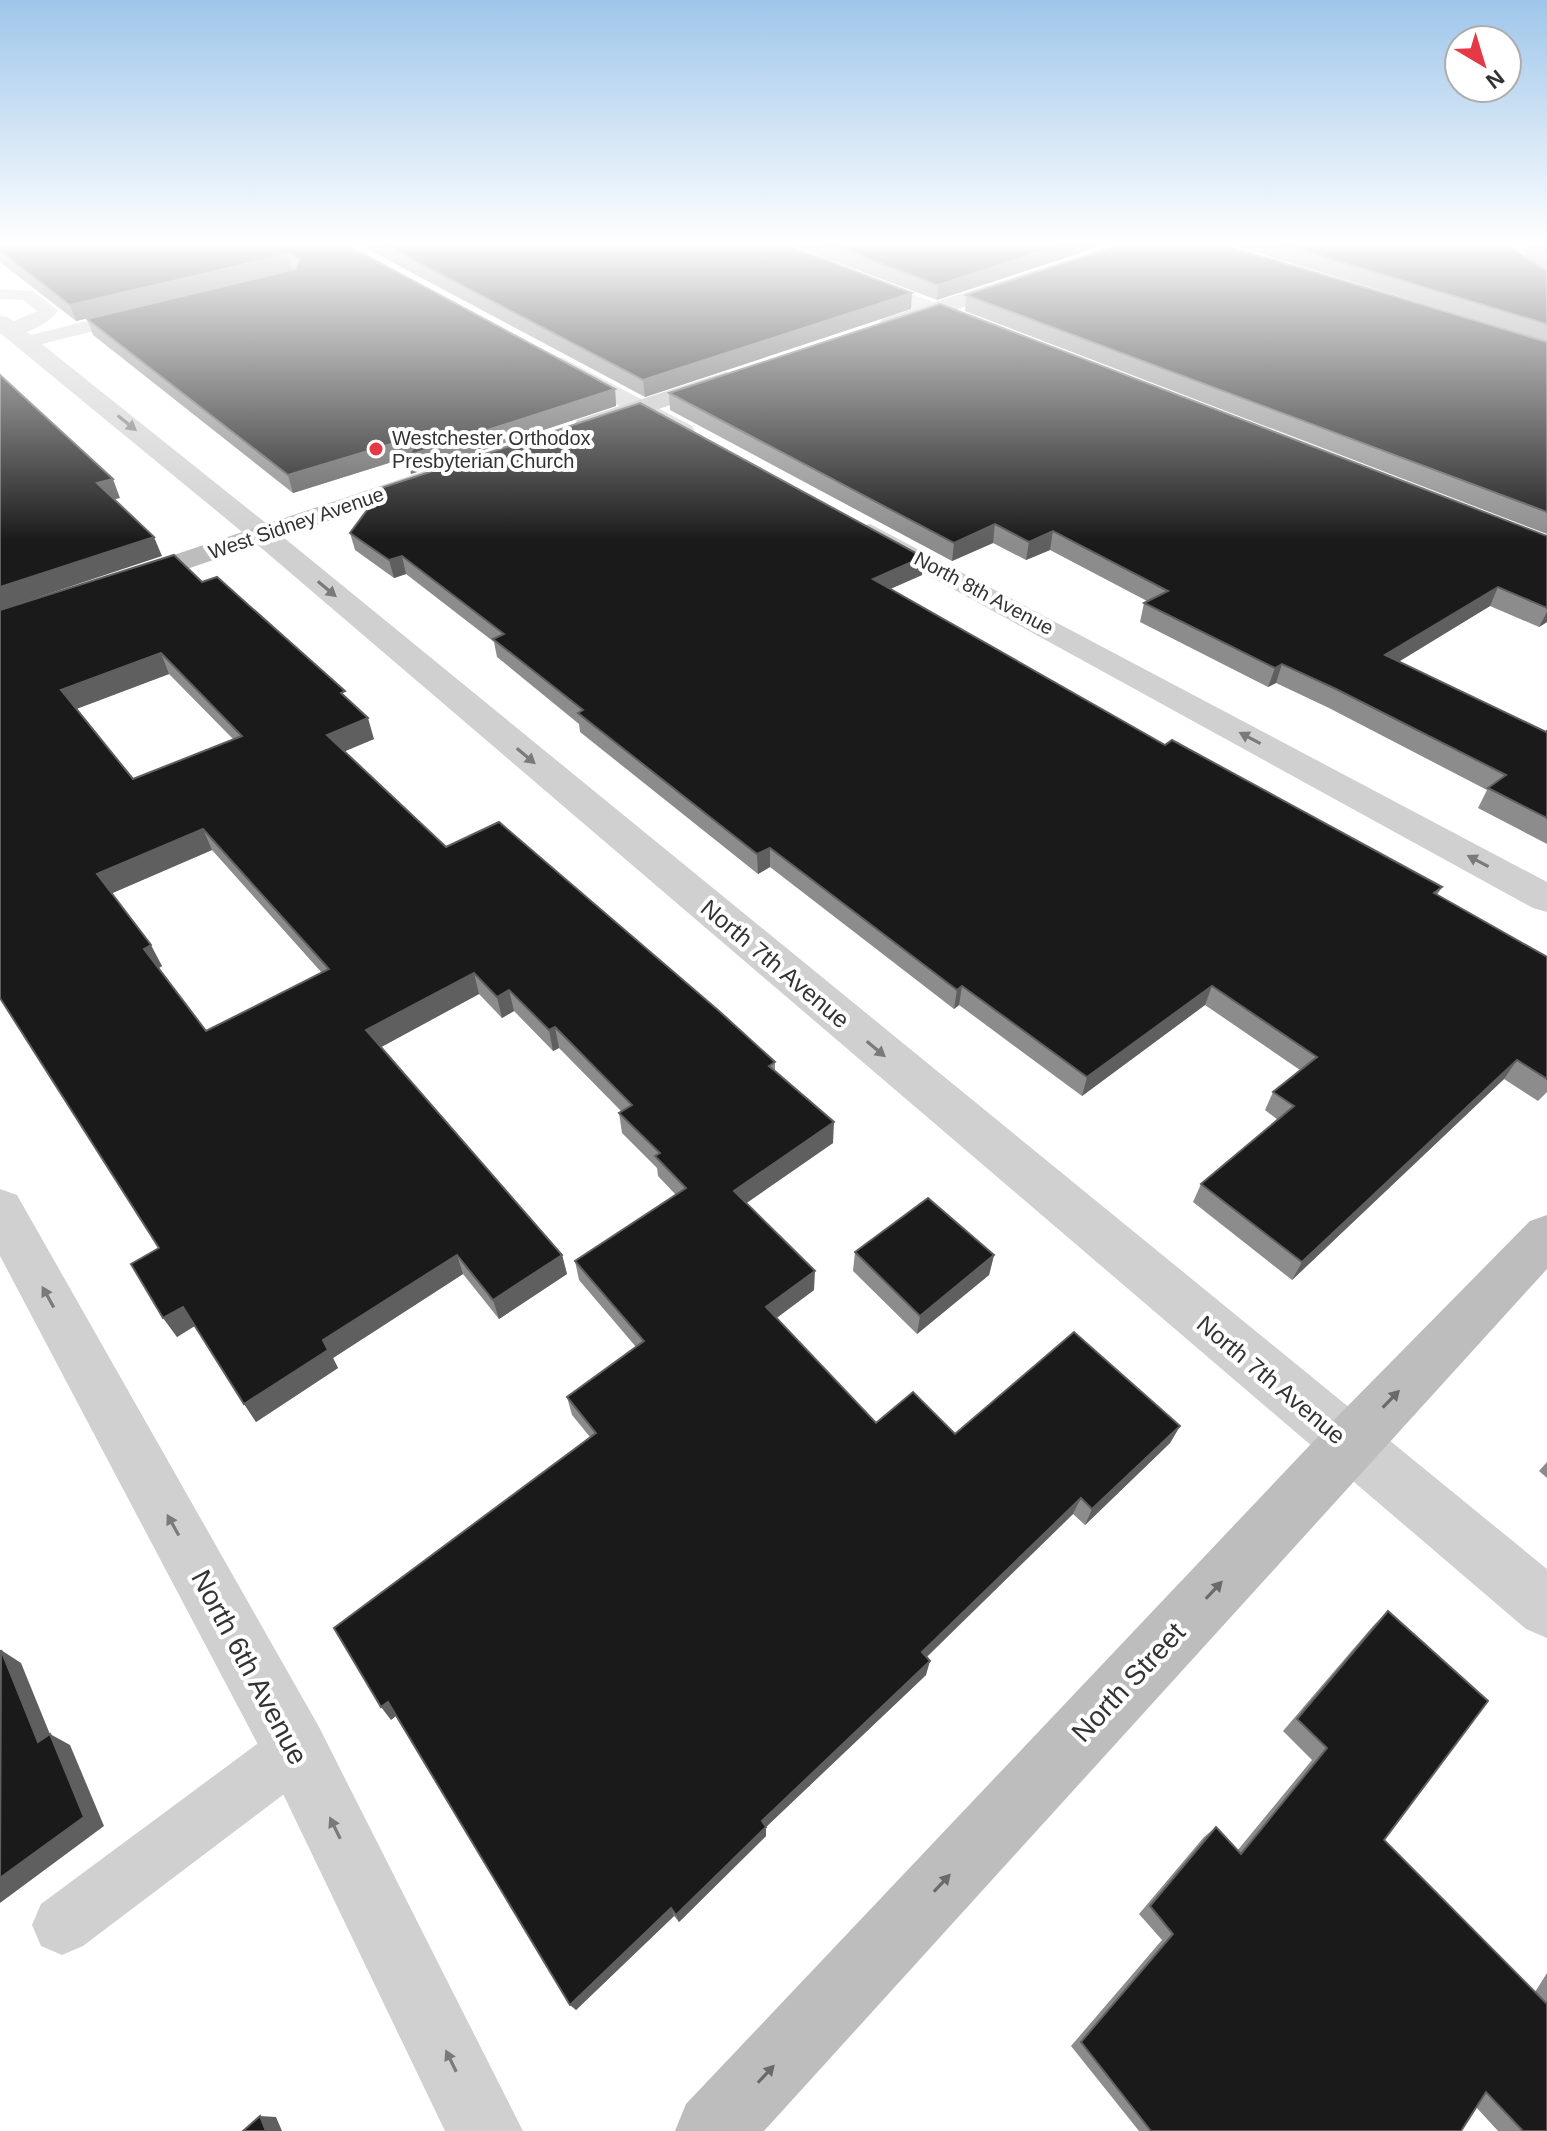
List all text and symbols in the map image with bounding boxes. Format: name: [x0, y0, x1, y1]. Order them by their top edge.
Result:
north arrow: [1443, 24, 1523, 104]
text: N: [1481, 65, 1509, 94]
one-way arrow: [117, 414, 137, 431]
place label: Westchester Orthodox Presbyterian Church: [392, 427, 591, 472]
marker: Westchester Orthodox Presbyterian Church: [367, 440, 385, 458]
street label: West Sidney Avenue: [206, 483, 386, 563]
street label: North 8th Avenue: [911, 547, 1057, 639]
one-way arrow: [317, 580, 337, 597]
one-way arrow: [1239, 731, 1261, 745]
one-way arrow: [516, 747, 536, 764]
one-way arrow: [1467, 855, 1490, 868]
street label: North 7th Avenue: [696, 894, 855, 1033]
one-way arrow: [866, 1040, 886, 1057]
one-way arrow: [41, 1286, 55, 1308]
street label: North 7th Avenue: [1192, 1310, 1351, 1449]
one-way arrow: [1382, 1390, 1400, 1409]
one-way arrow: [166, 1514, 180, 1536]
street label: North 6th Avenue: [185, 1565, 314, 1770]
one-way arrow: [1205, 1580, 1223, 1599]
street label: North Street: [1066, 1616, 1191, 1748]
one-way arrow: [328, 1817, 342, 1840]
one-way arrow: [933, 1874, 951, 1893]
one-way arrow: [444, 2050, 457, 2073]
one-way arrow: [756, 2065, 774, 2084]

